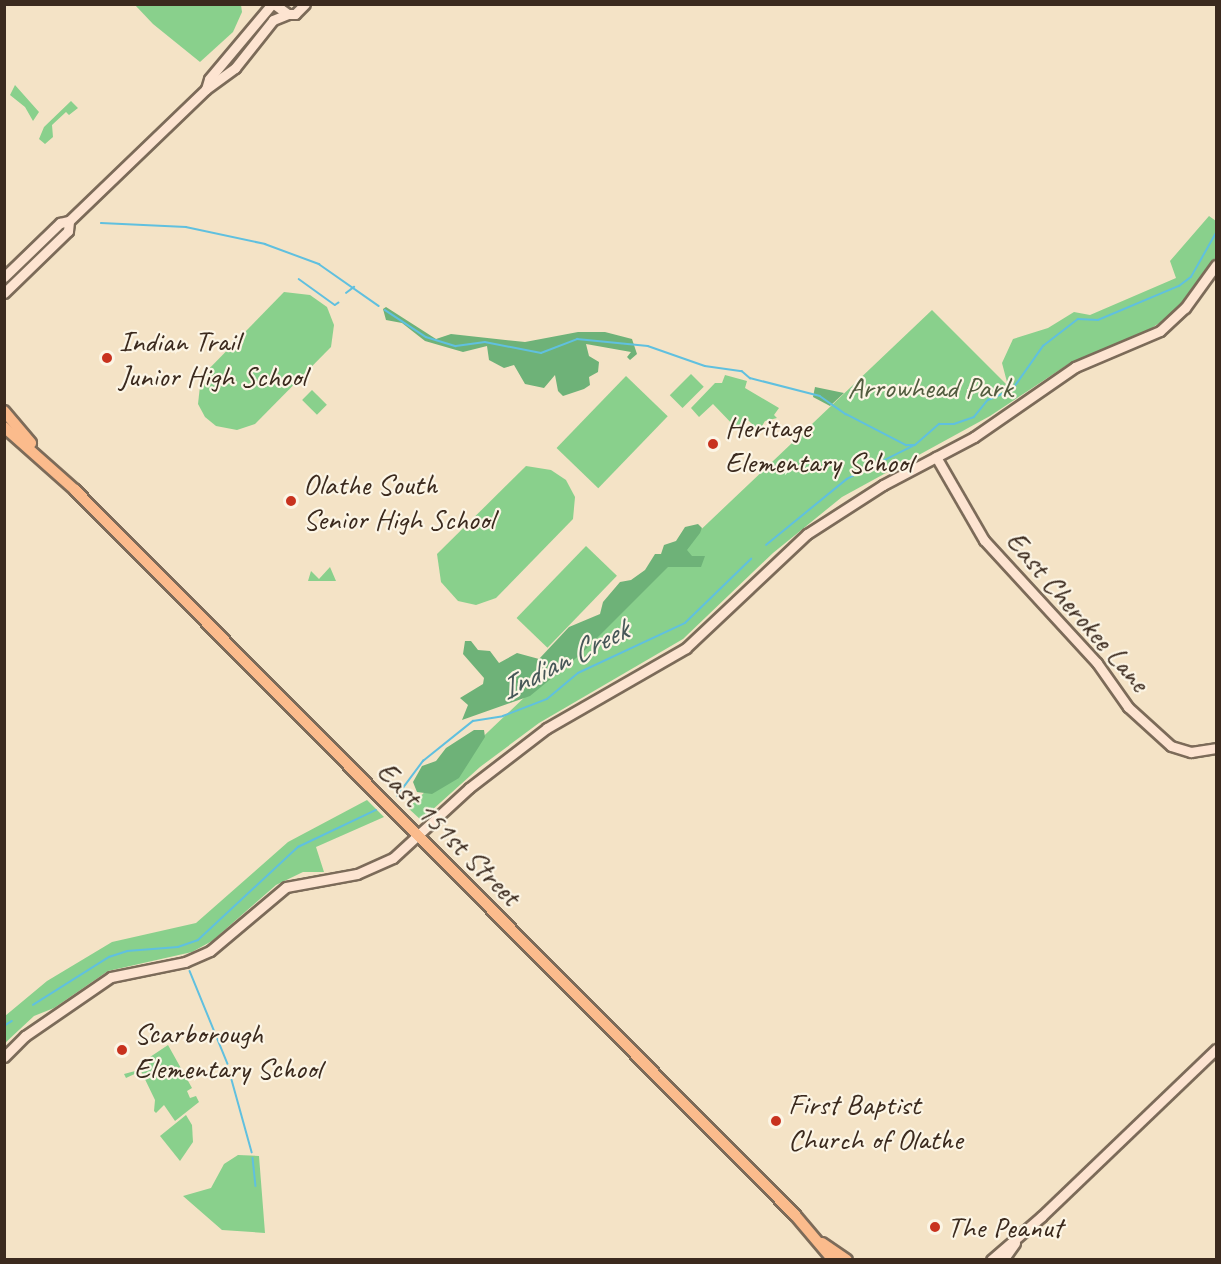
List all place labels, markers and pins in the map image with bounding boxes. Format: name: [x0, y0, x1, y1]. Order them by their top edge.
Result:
place label: Indian Trail Junior High School: [119, 323, 305, 394]
marker: Indian Trail Junior High School: [100, 351, 114, 365]
place label: Heritage Elementary School: [725, 409, 912, 480]
marker: Heritage Elementary School: [706, 437, 720, 451]
place label: Olathe South Senior High School: [303, 466, 493, 536]
marker: Olathe South Senior High School: [284, 494, 298, 508]
place label: Scarborough Elementary School: [134, 1015, 321, 1086]
marker: Scarborough Elementary School: [115, 1043, 129, 1057]
place label: First Baptist Church of Olathe: [788, 1086, 964, 1156]
marker: First Baptist Church of Olathe: [769, 1114, 783, 1128]
place label: The Peanut: [947, 1209, 1062, 1245]
marker: The Peanut: [928, 1220, 942, 1234]

